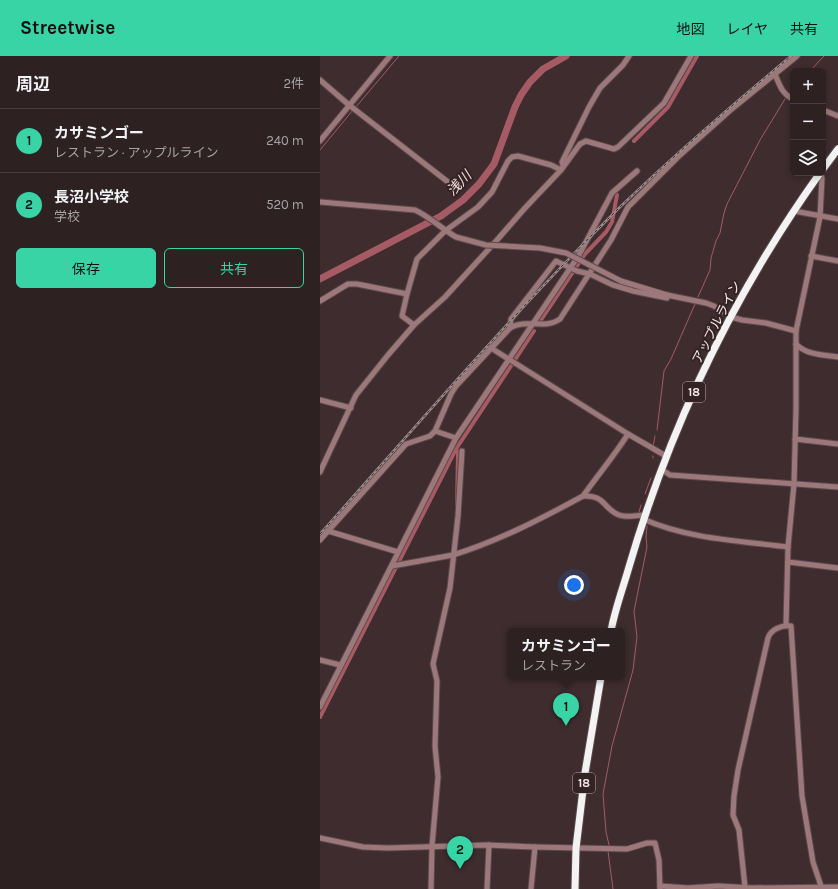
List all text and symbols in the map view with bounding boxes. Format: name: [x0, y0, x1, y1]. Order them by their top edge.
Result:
text: Streetwise: [20, 17, 115, 39]
text: 地図: [676, 21, 704, 38]
text: レイヤ: [726, 21, 768, 38]
text: 共有: [790, 21, 818, 38]
map controls: [790, 68, 826, 176]
button: +: [790, 68, 826, 104]
text: 周辺: [16, 74, 50, 94]
text: 2件: [283, 76, 304, 91]
button: −: [790, 104, 826, 140]
text: カサミンゴー: [54, 124, 144, 142]
text: 1: [27, 133, 31, 148]
text: 240 m: [266, 133, 304, 148]
button: layers: [790, 140, 826, 176]
text: レストラン · アップルライン: [54, 145, 219, 160]
water label: 浅川: [444, 166, 477, 199]
text: 長沼小学校: [54, 188, 129, 206]
text: 2: [25, 197, 33, 212]
text: 520 m: [266, 197, 304, 212]
text: 学校: [54, 209, 80, 224]
button: 保存: [16, 248, 156, 288]
button: 共有: [164, 248, 304, 288]
street label: アップルライン: [689, 278, 744, 366]
road number: 18: [683, 382, 705, 402]
your location: [564, 575, 584, 595]
popup: [507, 628, 625, 680]
text: カサミンゴー: [521, 637, 611, 655]
text: レストラン: [521, 658, 586, 673]
pin: 1: [553, 693, 579, 726]
road number: 18: [573, 773, 595, 793]
pin: 2: [447, 836, 473, 869]

